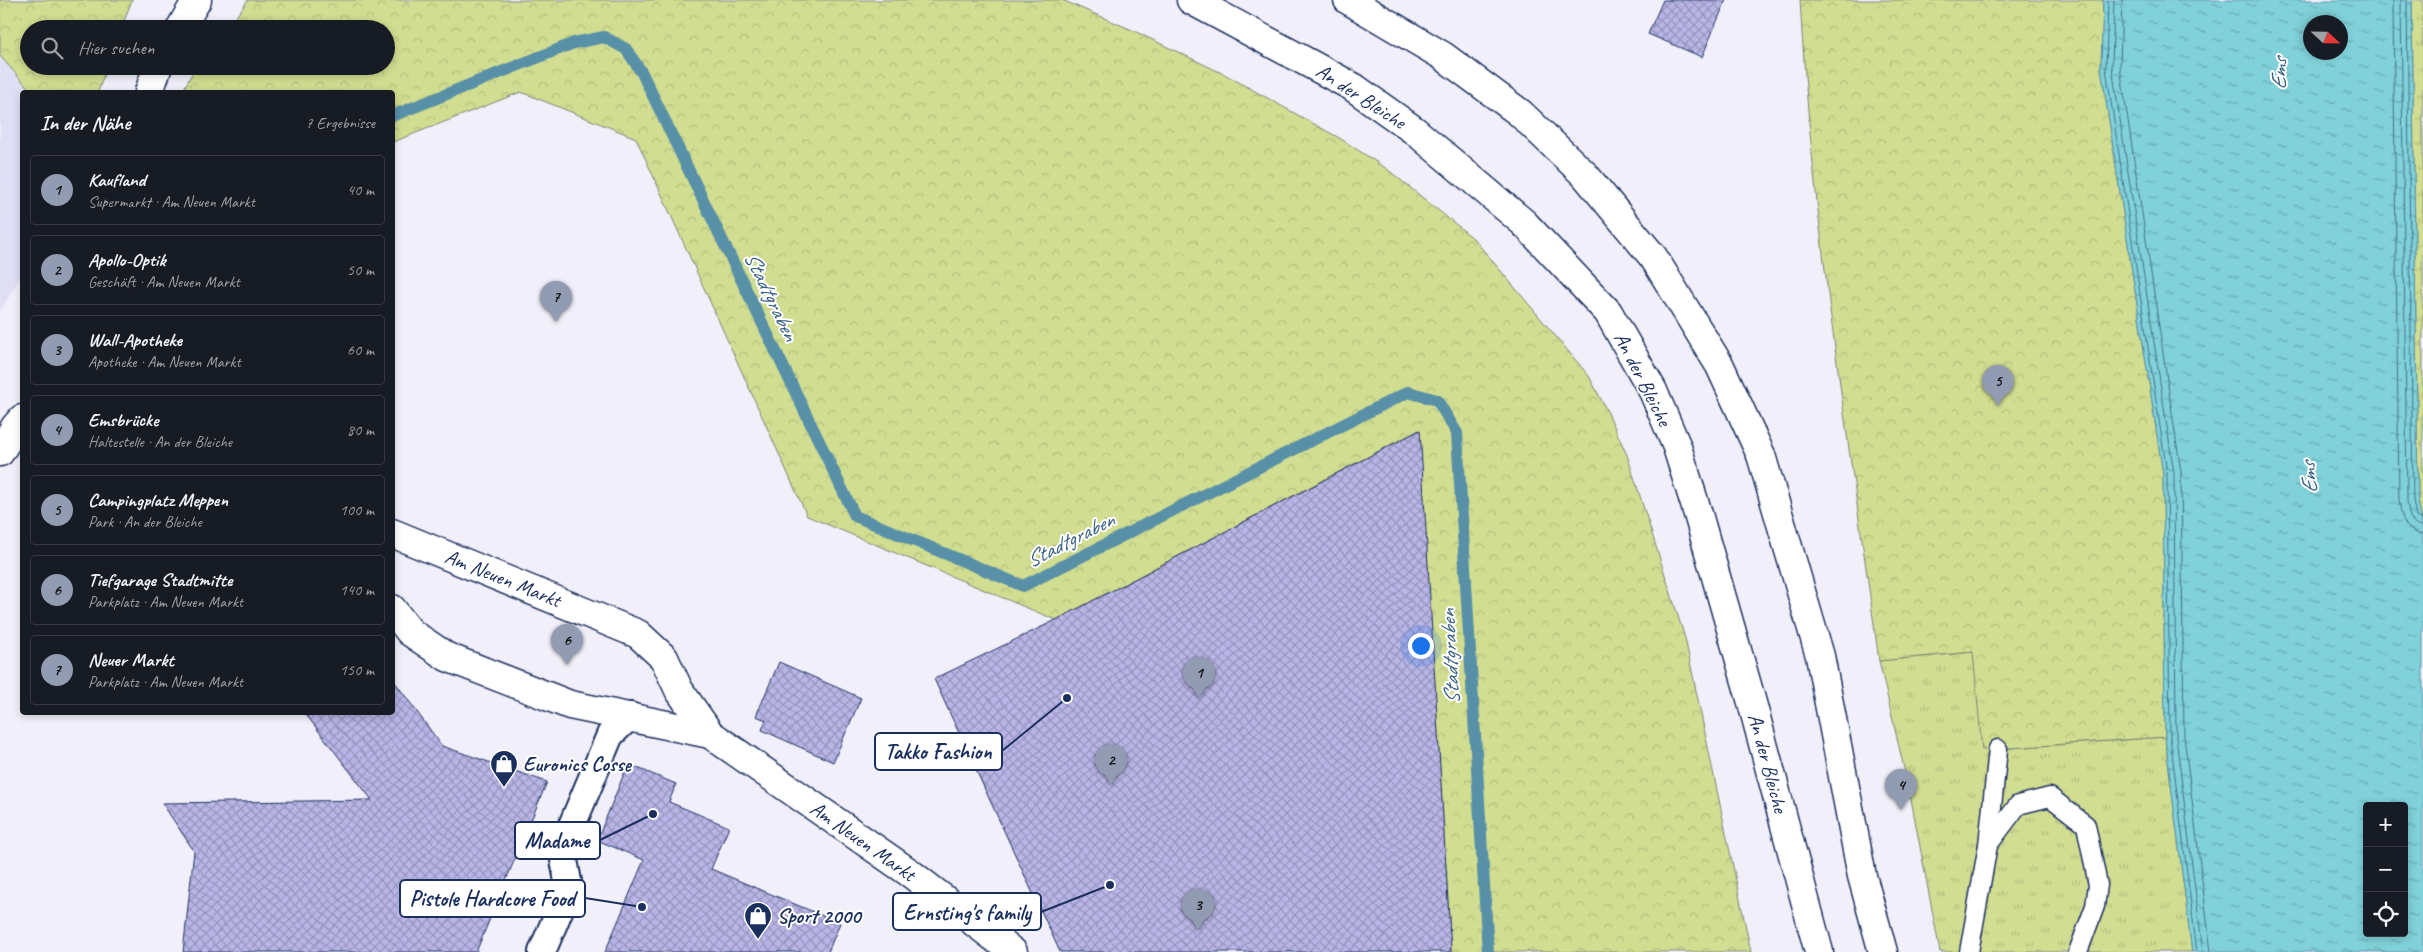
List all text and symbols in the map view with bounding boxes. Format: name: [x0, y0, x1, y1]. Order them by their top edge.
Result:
north arrow: [2303, 15, 2348, 60]
search box: [20, 20, 395, 75]
icon: search: [38, 34, 66, 62]
text: Hier suchen: [78, 36, 154, 60]
water label: Ems: [2264, 54, 2294, 90]
street label: An der Bleiche: [1311, 57, 1413, 136]
text: In der Nähe: [40, 110, 130, 136]
text: 7 Ergebnisse: [306, 113, 375, 133]
text: Kaufland: [88, 168, 145, 192]
text: 1: [53, 180, 61, 200]
text: 40 m: [347, 180, 374, 200]
text: Supermarkt · Am Neuen Markt: [88, 192, 255, 212]
water label: Stadtgraben: [738, 247, 805, 347]
text: Apollo-Optik: [88, 248, 166, 272]
text: 2: [53, 260, 61, 280]
text: 50 m: [347, 260, 374, 280]
text: Geschäft · Am Neuen Markt: [88, 272, 240, 292]
pin: 7: [540, 281, 572, 322]
text: Wall-Apotheke: [88, 328, 182, 352]
street label: An der Bleiche: [1608, 328, 1679, 432]
text: 3: [53, 340, 61, 360]
text: 60 m: [347, 340, 374, 360]
text: Apotheke · Am Neuen Markt: [88, 352, 241, 372]
pin: 5: [1982, 365, 2014, 406]
text: Emsbrücke: [88, 408, 158, 432]
text: 4: [53, 420, 61, 440]
text: 80 m: [347, 420, 374, 440]
text: Haltestelle · An der Bleiche: [88, 432, 232, 452]
water label: Ems: [2293, 458, 2324, 495]
text: Campingplatz Meppen: [88, 488, 228, 512]
text: 5: [54, 500, 60, 520]
text: 100 m: [340, 500, 374, 520]
water label: Stadtgraben: [1021, 505, 1121, 574]
text: Park · An der Bleiche: [88, 512, 202, 532]
street label: Am Neuen Markt: [441, 543, 567, 614]
text: Tiefgarage Stadtmitte: [88, 568, 232, 592]
text: 6: [53, 580, 61, 600]
text: 140 m: [340, 580, 374, 600]
text: Parkplatz · Am Neuen Markt: [88, 592, 243, 612]
water label: Stadtgraben: [1433, 607, 1466, 705]
pin: 6: [551, 624, 583, 665]
your location: [1408, 633, 1434, 659]
text: Neuer Markt: [88, 648, 174, 672]
pin: 1: [1183, 657, 1215, 698]
text: 7: [53, 660, 61, 680]
text: 150 m: [340, 660, 374, 680]
text: Parkplatz · Am Neuen Markt: [88, 672, 243, 692]
street label: An der Bleiche: [1742, 710, 1794, 818]
callout: Takko Fashion: [875, 733, 1002, 770]
text: Takko Fashion: [884, 738, 992, 766]
pin: 2: [1095, 744, 1127, 785]
shop icon: Euronics Cosse: [489, 749, 519, 788]
place label: Euronics Cosse: [523, 751, 633, 777]
pin: 4: [1885, 769, 1917, 810]
street label: Am Neuen Markt: [805, 795, 922, 888]
map controls: [2363, 802, 2408, 937]
button: +: [2363, 802, 2408, 847]
callout: Madame: [515, 822, 600, 859]
text: Madame: [525, 827, 591, 855]
button: −: [2363, 847, 2408, 892]
callout: Pistole Hardcore Food: [400, 880, 585, 917]
text: Pistole Hardcore Food: [409, 885, 579, 913]
pin: 3: [1182, 889, 1214, 930]
button: locate: [2363, 892, 2408, 937]
callout: Ernsting's family: [893, 893, 1041, 930]
text: Ernsting's family: [903, 899, 1033, 927]
shop icon: Sport 2000: [743, 901, 773, 940]
place label: Sport 2000: [777, 903, 863, 929]

